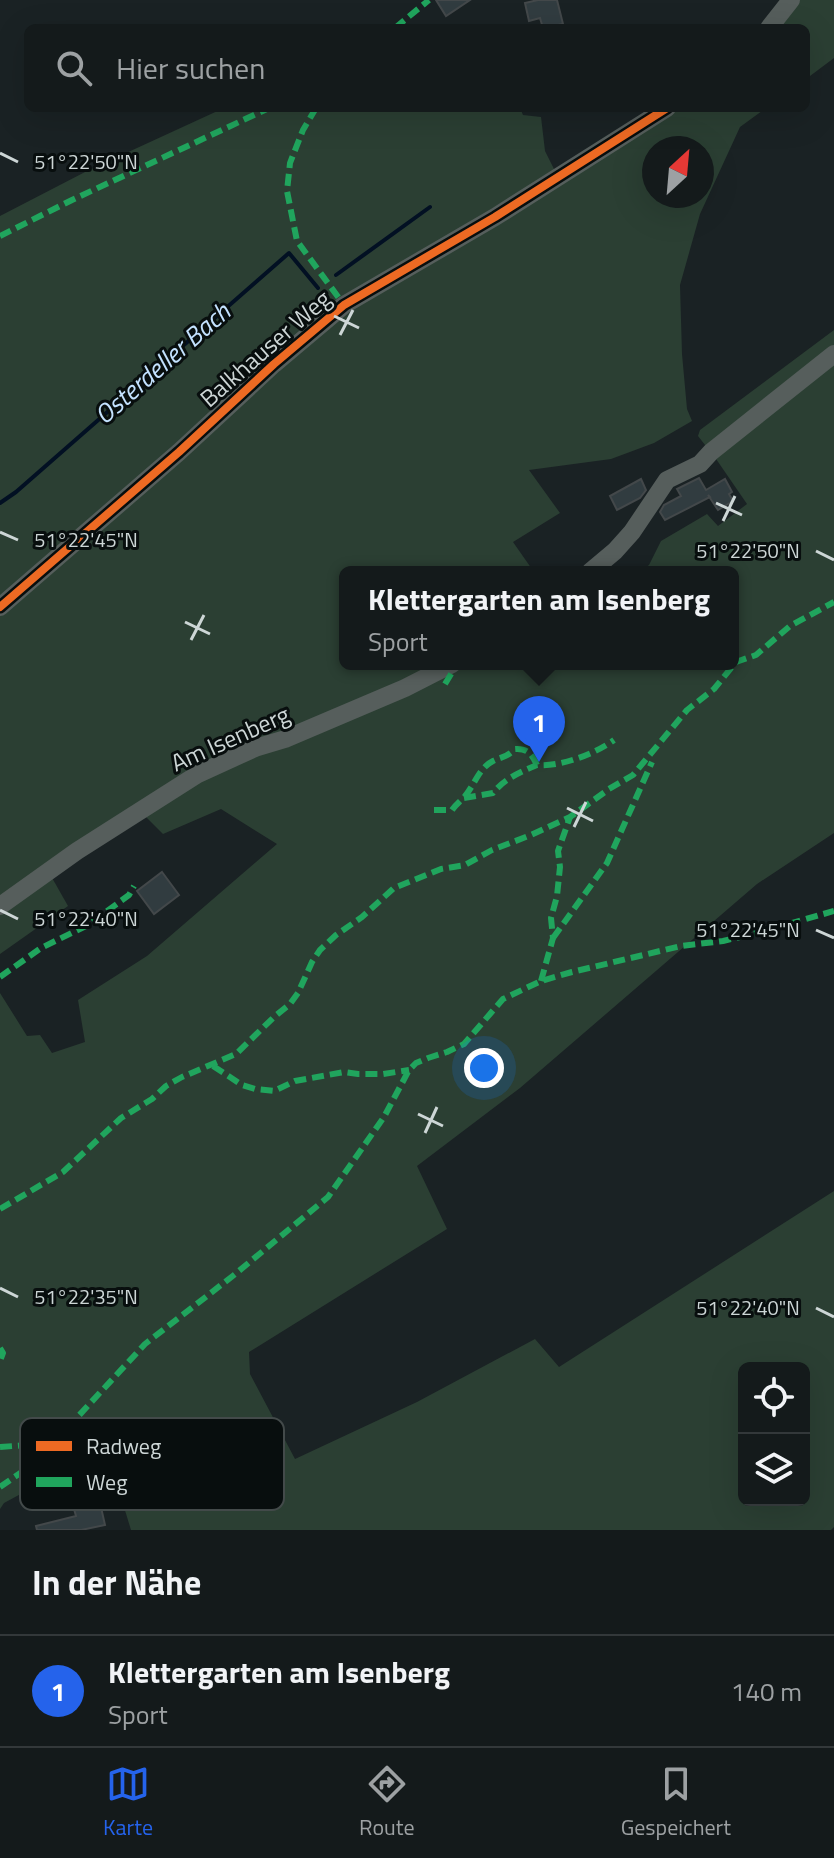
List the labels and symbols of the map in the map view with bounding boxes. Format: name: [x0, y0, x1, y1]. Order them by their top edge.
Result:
north arrow: [642, 136, 714, 208]
text: 51°22'50"N: [34, 146, 138, 177]
street label: Balkhauser Weg: [191, 281, 339, 415]
water label: Osterdeller Bach: [85, 292, 239, 433]
text: 51°22'45"N: [34, 524, 138, 555]
text: 51°22'50"N: [696, 535, 800, 566]
street label: Am Isenberg: [165, 696, 295, 780]
pin: 1: [513, 696, 565, 762]
text: 51°22'40"N: [34, 903, 138, 934]
text: 51°22'45"N: [696, 914, 800, 945]
your location: [464, 1048, 504, 1088]
text: 51°22'35"N: [34, 1281, 138, 1312]
text: 51°22'40"N: [696, 1292, 800, 1323]
legend: [20, 1418, 284, 1510]
text: Radweg: [86, 1429, 161, 1463]
text: Weg: [86, 1465, 127, 1499]

